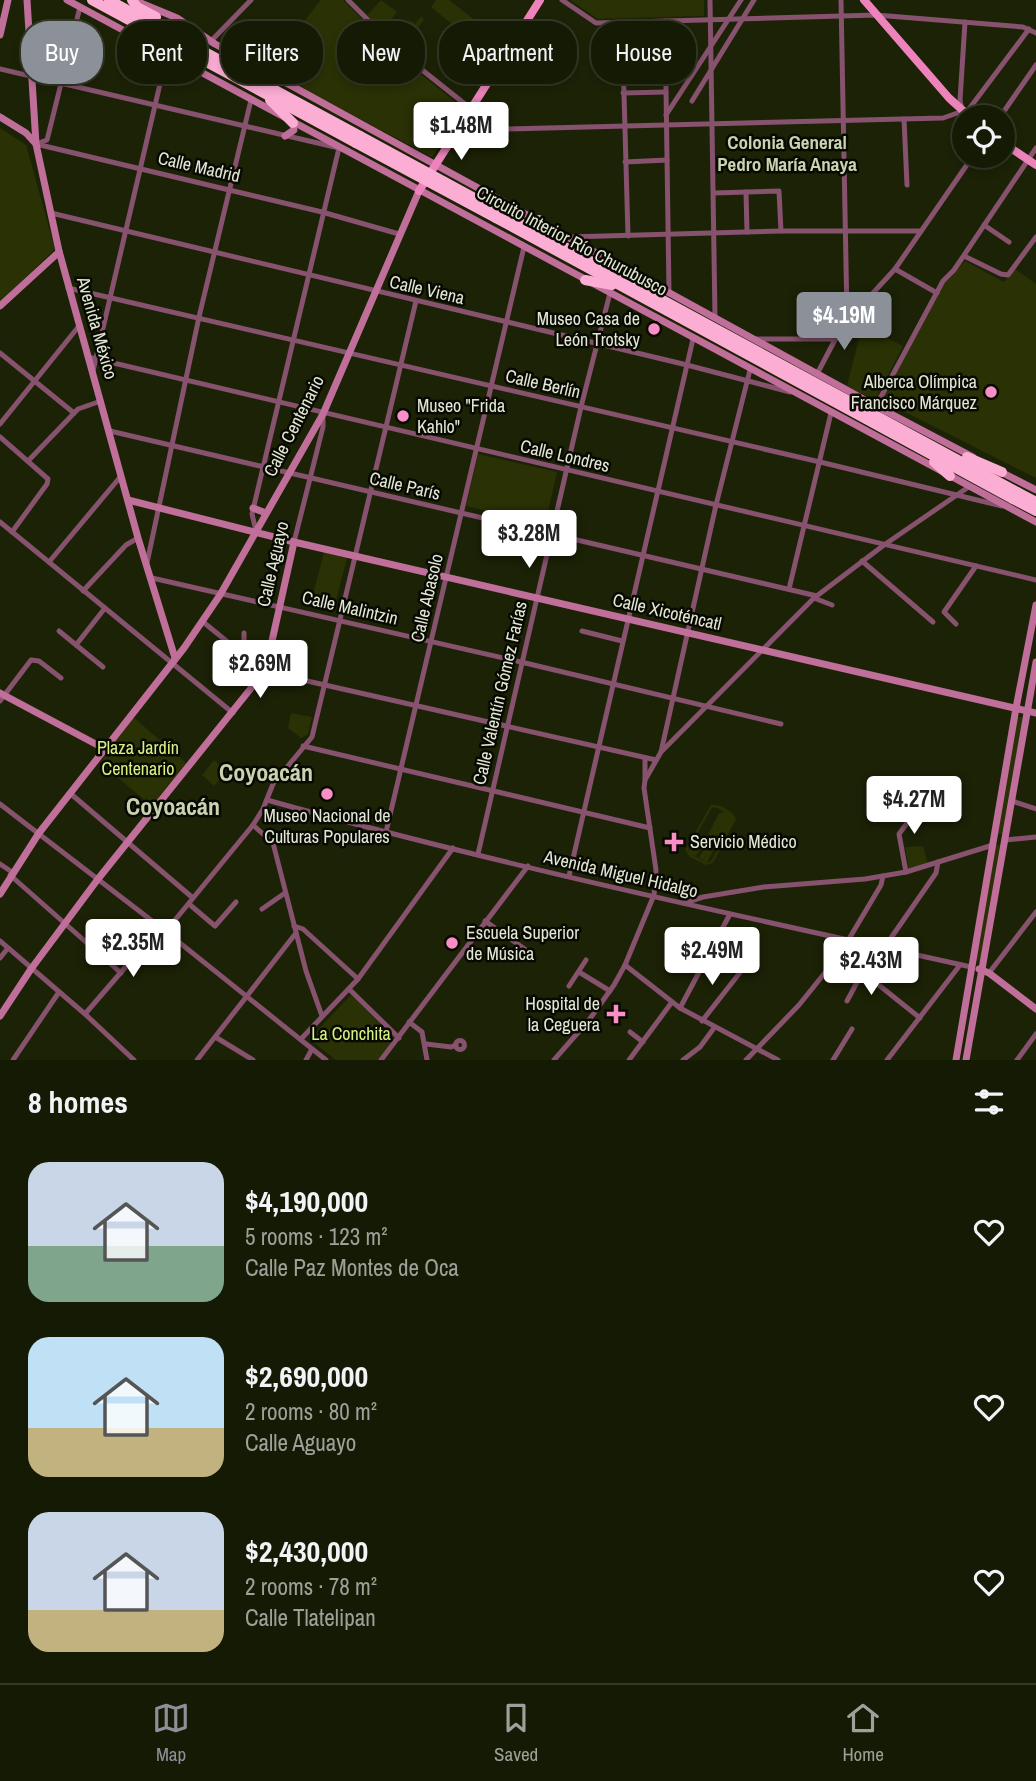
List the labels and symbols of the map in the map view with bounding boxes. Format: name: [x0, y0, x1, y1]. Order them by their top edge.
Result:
pin: $1.48M: [404, 102, 518, 162]
district label: Colonia General Pedro María Anaya: [717, 129, 857, 177]
street label: Calle Madrid: [156, 145, 243, 188]
street label: Circuito Interior Río Churubusco: [472, 179, 672, 302]
street label: Calle Viena: [387, 269, 467, 310]
street label: Avenida México: [71, 273, 124, 382]
pin: $4.19M: [787, 292, 901, 352]
place label: Museo Casa de León Trotsky: [537, 306, 641, 352]
marker: Museo Casa de León Trotsky: [646, 321, 662, 337]
street label: Calle Berlín: [503, 363, 583, 404]
place label: Alberca Olímpica Francisco Márquez: [851, 369, 977, 415]
street label: Calle Centenario: [257, 371, 330, 481]
marker: Alberca Olímpica Francisco Márquez: [983, 384, 999, 400]
place label: Museo "Frida Kahlo": [417, 393, 505, 439]
marker: Museo "Frida Kahlo": [395, 408, 411, 424]
street label: Calle Londres: [518, 433, 612, 478]
street label: Calle París: [367, 465, 443, 506]
pin: $3.28M: [472, 510, 586, 570]
street label: Calle Aguayo: [251, 519, 294, 609]
street label: Calle Abasolo: [404, 551, 449, 645]
street label: Calle Malintzin: [300, 584, 400, 631]
street label: Calle Xicoténcatl: [610, 587, 724, 636]
street label: Calle Valentín Gómez Farías: [466, 599, 533, 787]
pin: $2.69M: [203, 640, 317, 700]
park label: Plaza Jardín Centenario: [97, 735, 179, 781]
district label: Coyoacán: [219, 756, 313, 788]
pin: $4.27M: [857, 776, 971, 836]
marker: Museo Nacional de Culturas Populares: [319, 786, 335, 802]
district label: Coyoacán: [126, 790, 220, 822]
place label: Museo Nacional de Culturas Populares: [263, 803, 391, 849]
place label: Servicio Médico: [690, 829, 797, 854]
marker: Servicio Médico: [664, 832, 684, 852]
street label: Avenida Miguel Hidalgo: [541, 843, 701, 903]
pin: $2.35M: [76, 920, 190, 979]
place label: Escuela Superior de Música: [466, 920, 579, 966]
pin: $2.49M: [655, 928, 769, 987]
marker: Escuela Superior de Música: [444, 935, 460, 951]
pin: $2.43M: [814, 937, 928, 997]
place label: Hospital de la Ceguera: [525, 991, 600, 1037]
marker: Hospital de la Ceguera: [606, 1004, 626, 1024]
park label: La Conchita: [311, 1021, 391, 1046]

